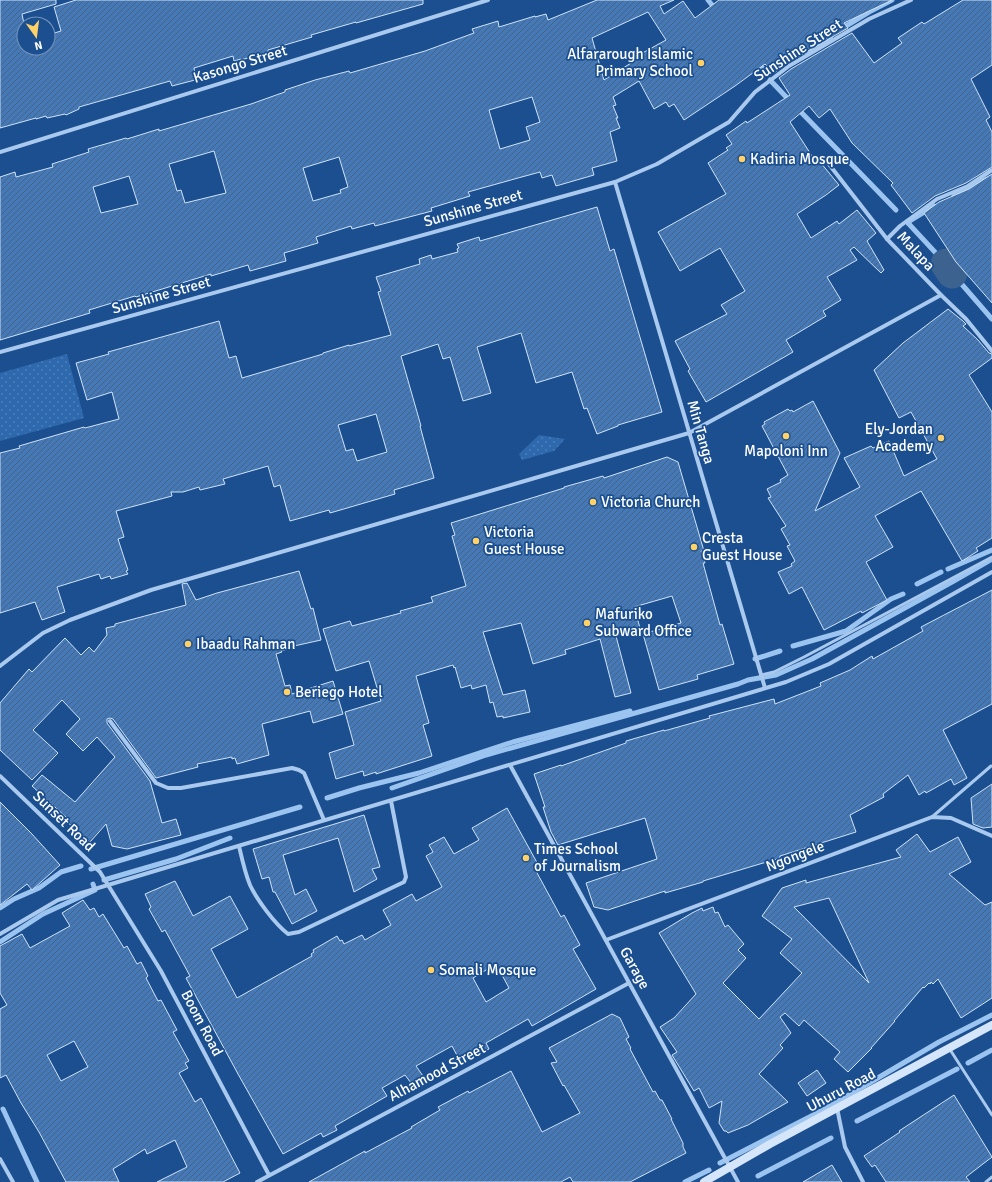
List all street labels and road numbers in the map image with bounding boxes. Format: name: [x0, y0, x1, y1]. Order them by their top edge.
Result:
street label: Sunshine Street: [750, 15, 846, 85]
street label: Kasongo Street: [191, 41, 289, 87]
street label: Sunshine Street: [422, 185, 524, 231]
street label: Malapa: [893, 228, 939, 274]
street label: Sunshine Street: [110, 272, 212, 318]
street label: Min Tanga: [683, 398, 719, 466]
street label: Sunset Road: [29, 787, 99, 855]
street label: Ngongele: [763, 837, 827, 875]
street label: Garage: [616, 944, 654, 992]
street label: Boom Road: [177, 987, 227, 1059]
street label: Alhamood Street: [385, 1039, 489, 1105]
street label: Uhuru Road: [803, 1064, 879, 1116]

